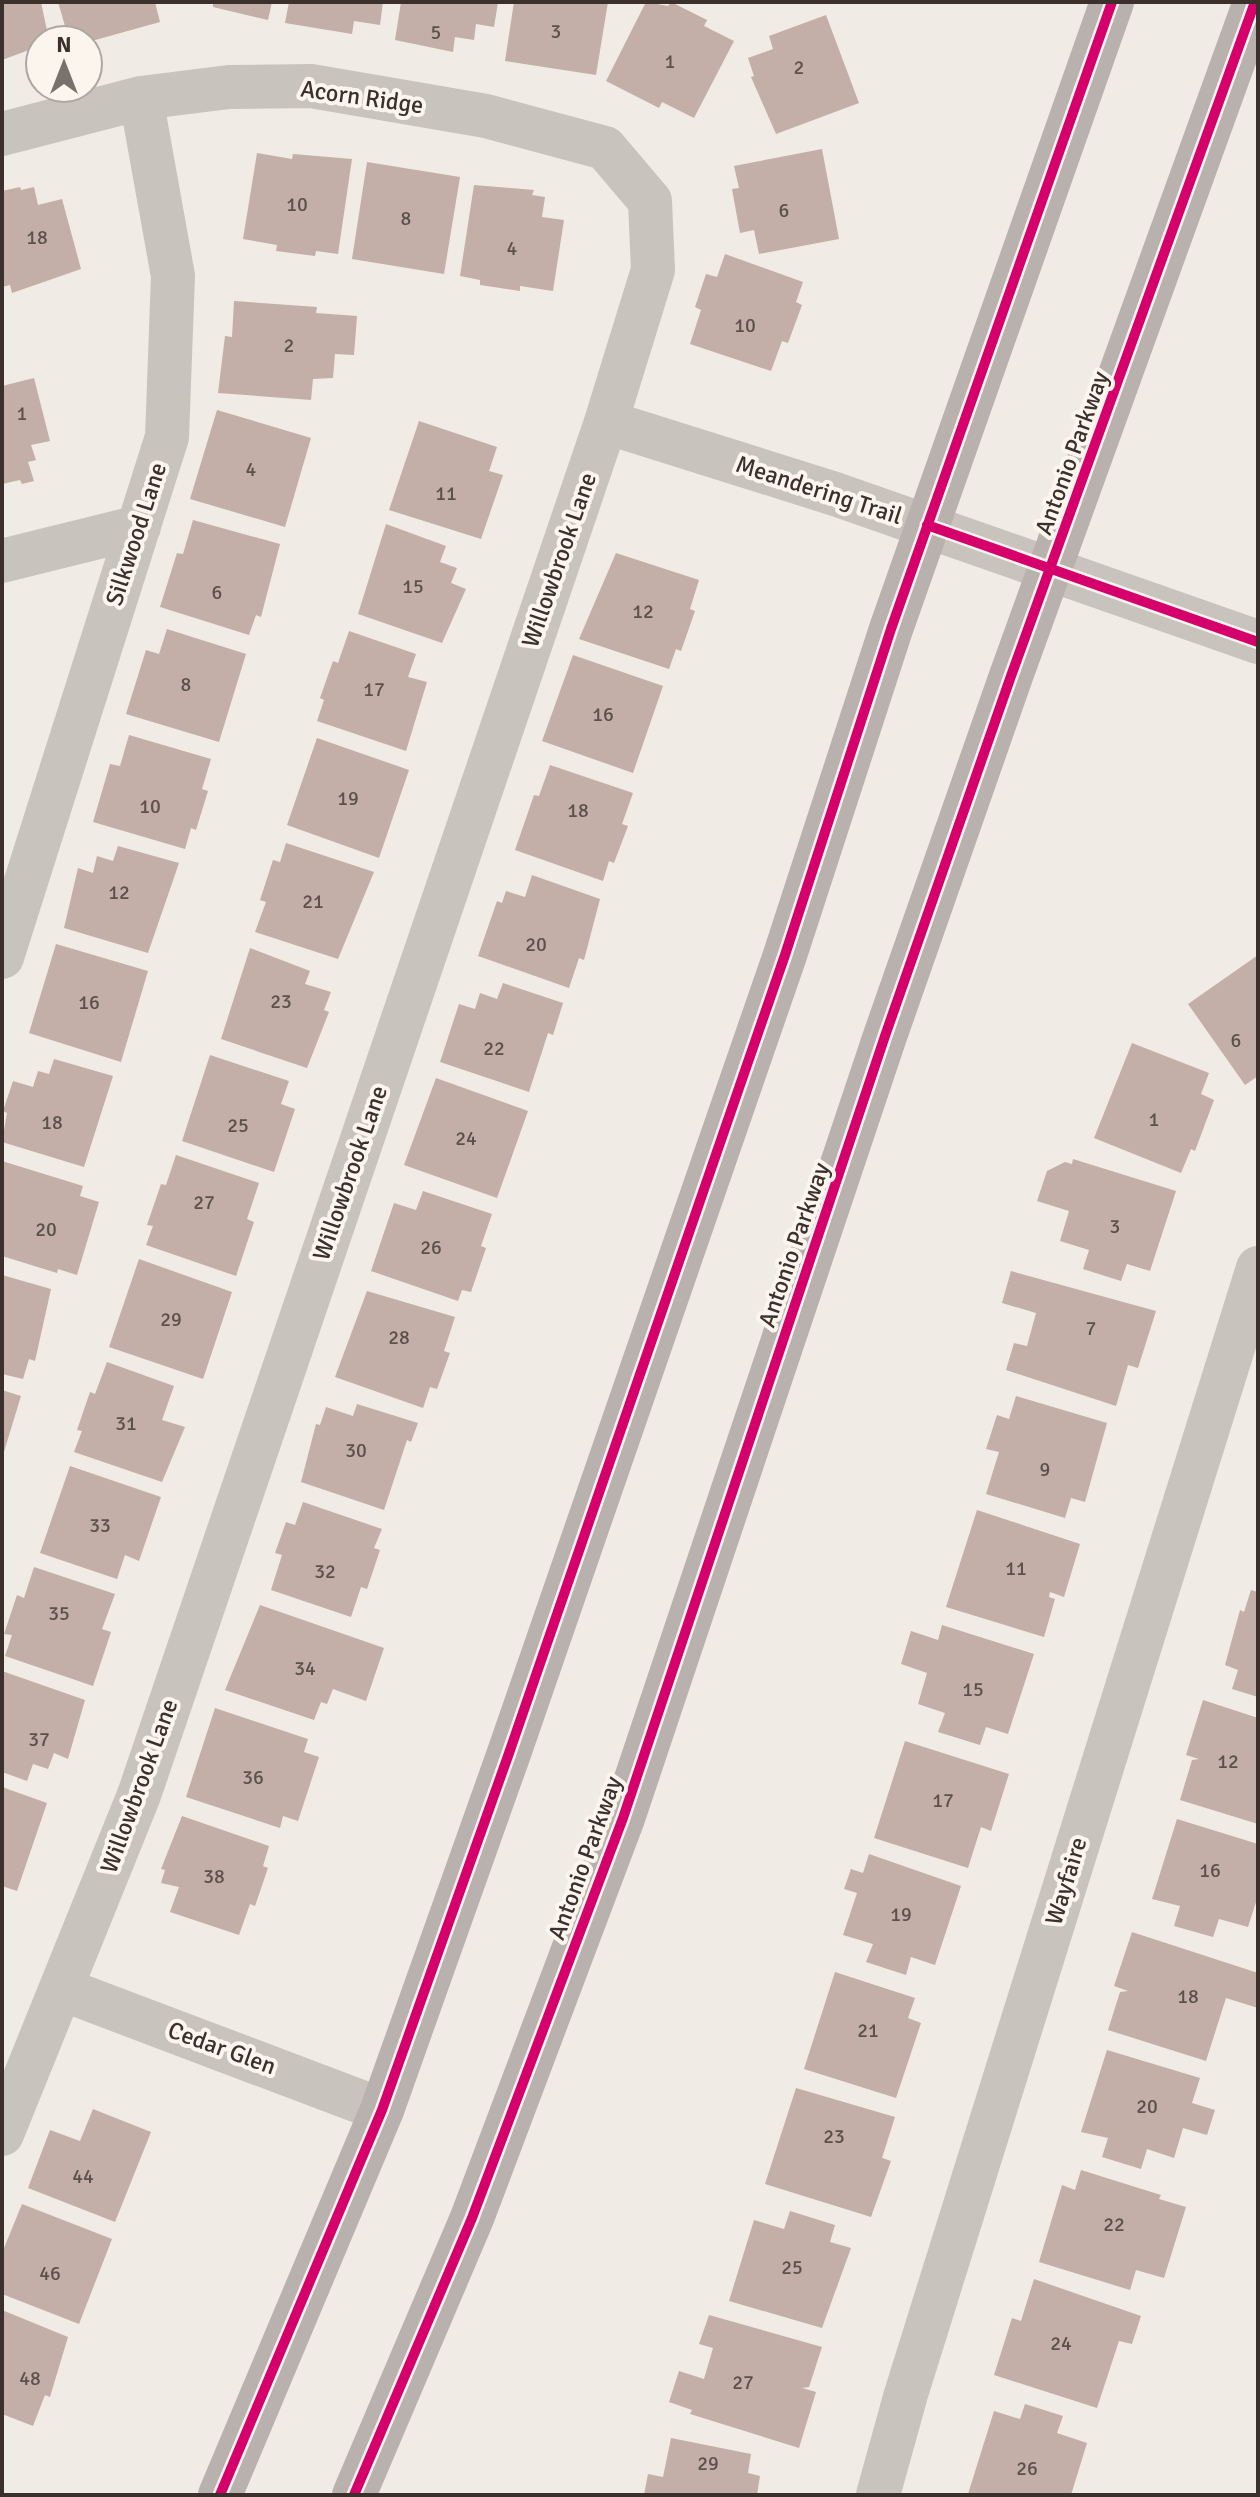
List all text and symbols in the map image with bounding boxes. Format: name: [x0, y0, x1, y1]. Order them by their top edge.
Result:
house number: 3: [551, 19, 561, 44]
house number: 5: [431, 20, 441, 45]
north arrow: [24, 24, 104, 104]
text: N: [56, 31, 72, 58]
house number: 1: [665, 49, 675, 74]
house number: 2: [794, 55, 804, 80]
street label: Acorn Ridge: [299, 74, 425, 120]
house number: 10: [286, 192, 308, 217]
house number: 6: [779, 198, 789, 223]
house number: 8: [401, 206, 411, 231]
house number: 18: [26, 225, 48, 250]
house number: 4: [507, 236, 518, 261]
house number: 10: [734, 313, 756, 338]
house number: 2: [284, 333, 294, 358]
street label: Antonio Parkway: [1028, 367, 1116, 539]
house number: 1: [17, 401, 27, 426]
street label: Meandering Trail: [732, 449, 906, 531]
house number: 4: [246, 457, 257, 482]
street label: Silkwood Lane: [99, 459, 173, 609]
street label: Willowbrook Lane: [515, 469, 603, 651]
house number: 11: [435, 481, 457, 506]
house number: 15: [402, 574, 424, 599]
house number: 6: [212, 580, 222, 605]
house number: 12: [632, 599, 654, 624]
house number: 8: [181, 672, 191, 697]
house number: 17: [363, 677, 385, 702]
house number: 16: [592, 702, 614, 727]
house number: 19: [337, 786, 359, 811]
house number: 10: [139, 794, 161, 819]
house number: 18: [567, 798, 589, 823]
house number: 12: [108, 880, 130, 905]
house number: 21: [302, 889, 324, 914]
house number: 20: [525, 932, 547, 957]
house number: 23: [270, 989, 292, 1014]
house number: 16: [78, 990, 100, 1015]
house number: 6: [1231, 1028, 1241, 1053]
house number: 22: [483, 1036, 505, 1061]
street label: Willowbrook Lane: [306, 1082, 394, 1264]
house number: 1: [1149, 1107, 1159, 1132]
house number: 18: [41, 1110, 63, 1135]
house number: 25: [227, 1113, 249, 1138]
house number: 24: [455, 1126, 477, 1151]
street label: Antonio Parkway: [752, 1159, 836, 1331]
house number: 27: [193, 1190, 215, 1215]
house number: 3: [1110, 1214, 1120, 1239]
house number: 20: [35, 1217, 57, 1242]
house number: 26: [420, 1235, 442, 1260]
house number: 29: [160, 1307, 182, 1332]
house number: 7: [1086, 1316, 1096, 1341]
house number: 28: [388, 1325, 410, 1350]
house number: 31: [115, 1411, 137, 1436]
house number: 30: [345, 1438, 367, 1463]
house number: 9: [1040, 1457, 1050, 1482]
house number: 33: [89, 1513, 111, 1538]
house number: 11: [1005, 1556, 1027, 1581]
house number: 32: [314, 1559, 336, 1584]
house number: 35: [48, 1601, 70, 1626]
house number: 34: [294, 1656, 316, 1681]
house number: 15: [962, 1677, 984, 1702]
street label: Willowbrook Lane: [94, 1695, 184, 1877]
house number: 37: [28, 1727, 50, 1752]
house number: 12: [1217, 1749, 1239, 1774]
house number: 36: [242, 1765, 264, 1790]
street label: Antonio Parkway: [541, 1772, 629, 1944]
house number: 17: [932, 1788, 954, 1813]
street label: Wayfaire: [1038, 1834, 1094, 1928]
house number: 16: [1199, 1858, 1221, 1883]
house number: 38: [203, 1864, 225, 1889]
house number: 19: [890, 1902, 912, 1927]
house number: 18: [1177, 1984, 1199, 2009]
street label: Cedar Glen: [164, 2015, 280, 2081]
house number: 21: [857, 2018, 879, 2043]
house number: 20: [1136, 2094, 1158, 2119]
house number: 23: [823, 2124, 845, 2149]
house number: 44: [72, 2164, 94, 2189]
house number: 22: [1103, 2212, 1125, 2237]
house number: 25: [781, 2255, 803, 2280]
house number: 46: [39, 2261, 61, 2286]
house number: 24: [1050, 2331, 1072, 2356]
house number: 48: [19, 2366, 41, 2391]
house number: 27: [732, 2370, 754, 2395]
house number: 29: [697, 2451, 719, 2476]
house number: 26: [1016, 2456, 1038, 2481]

